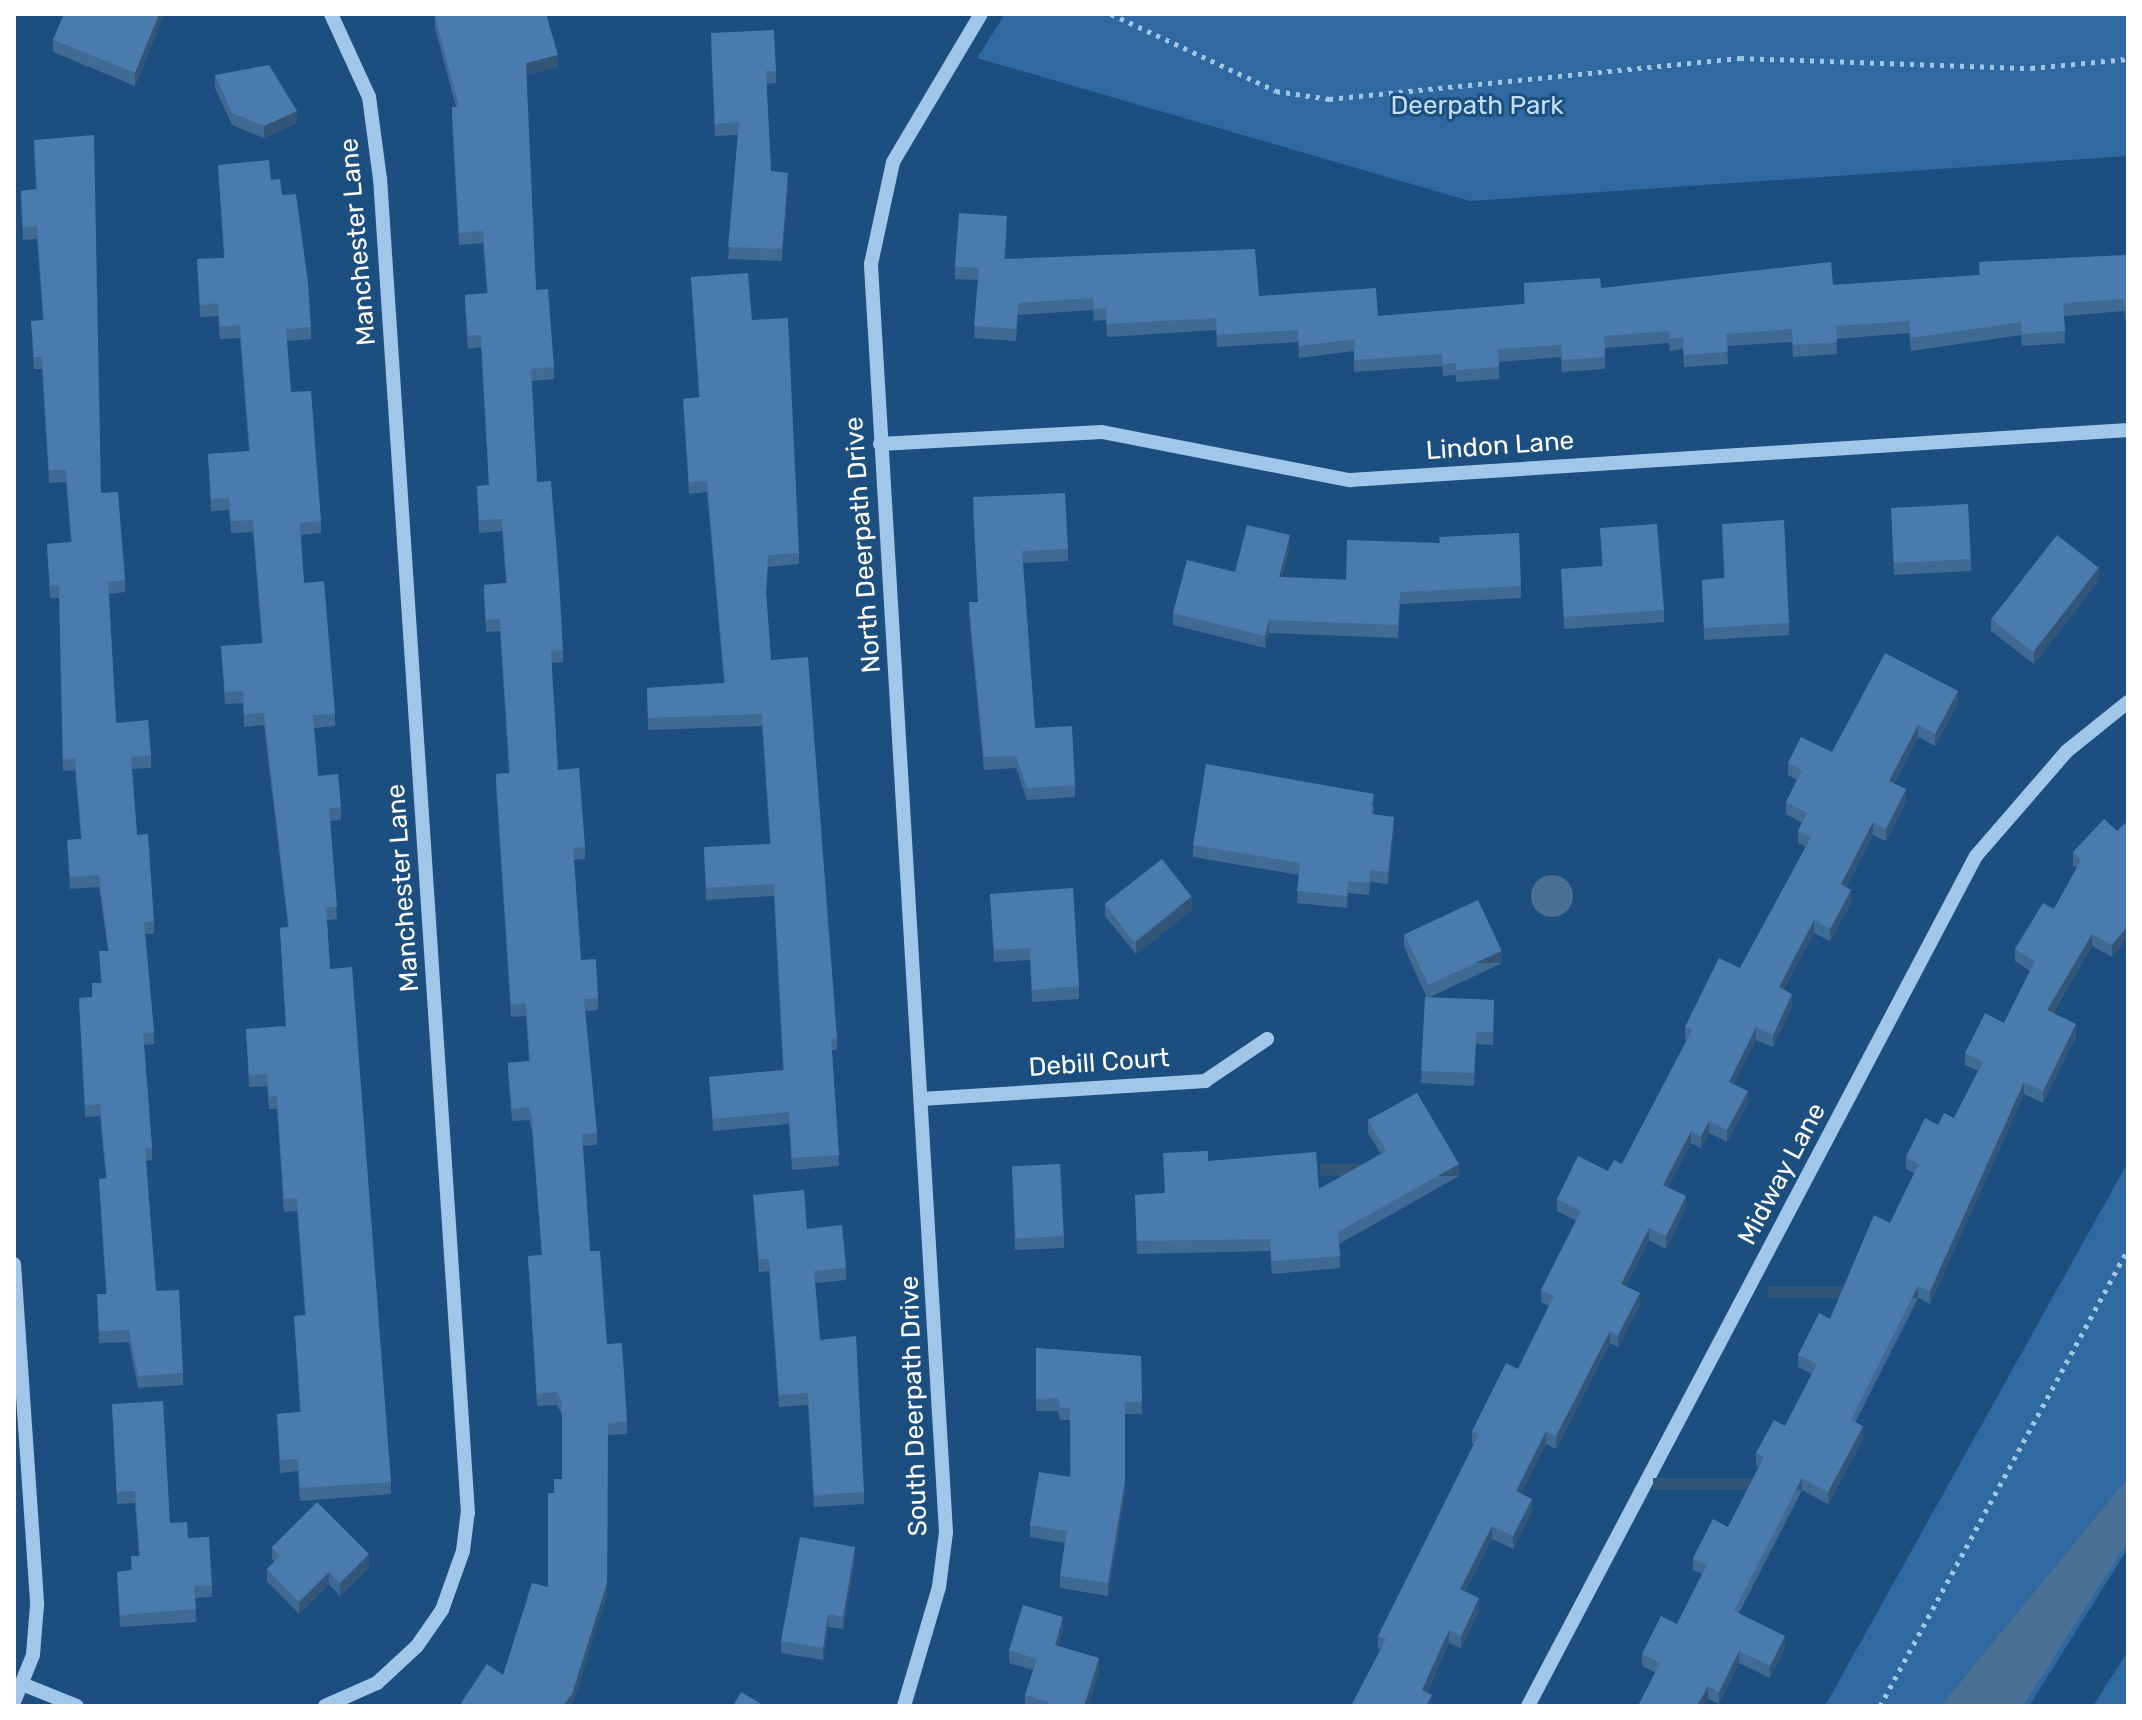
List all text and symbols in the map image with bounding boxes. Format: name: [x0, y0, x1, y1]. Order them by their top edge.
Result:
park label: Deerpath Park: [1390, 90, 1564, 122]
street label: Manchester Lane: [333, 137, 383, 347]
street label: North Deerpath Drive: [838, 416, 888, 674]
street label: Lindon Lane: [1425, 425, 1575, 467]
street label: Manchester Lane: [380, 783, 426, 993]
street label: Debill Court: [1027, 1043, 1171, 1083]
street label: Midway Lane: [1731, 1097, 1833, 1251]
street label: South Deerpath Drive: [894, 1275, 934, 1537]

